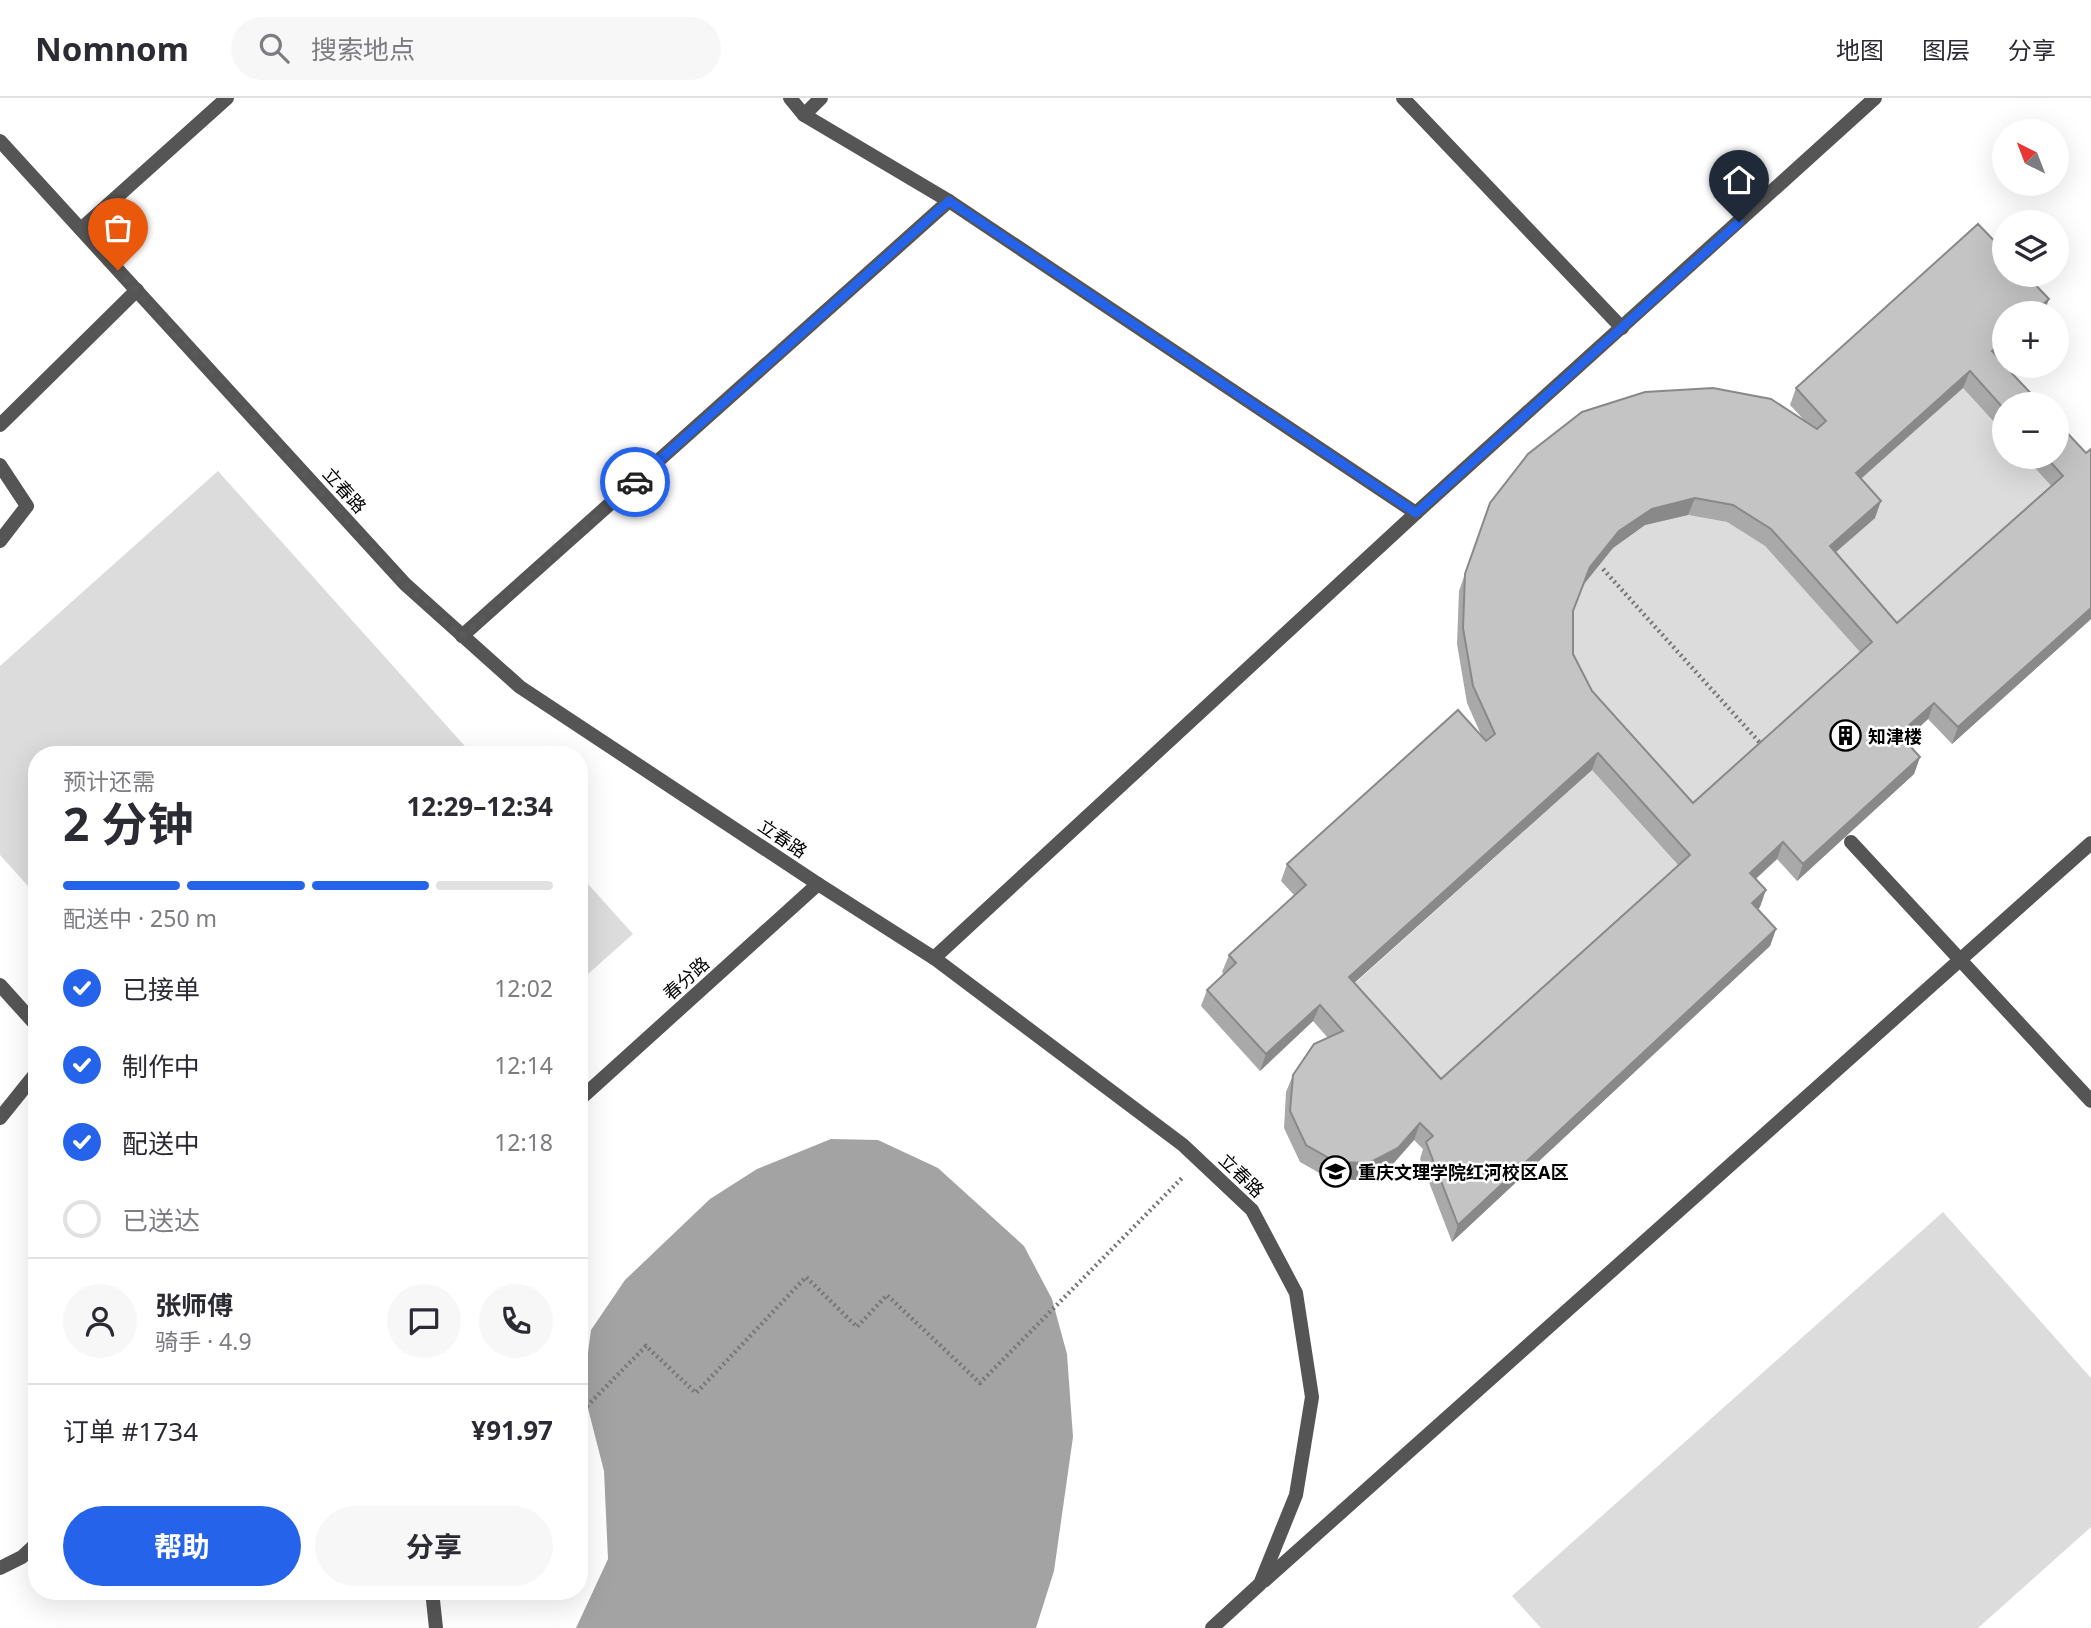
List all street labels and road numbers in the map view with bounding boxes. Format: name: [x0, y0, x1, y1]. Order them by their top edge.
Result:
street label: 立春路: [318, 462, 372, 518]
street label: 立春路: [754, 813, 812, 863]
street label: 春分路: [658, 951, 714, 1005]
street label: 立春路: [1214, 1148, 1270, 1202]

